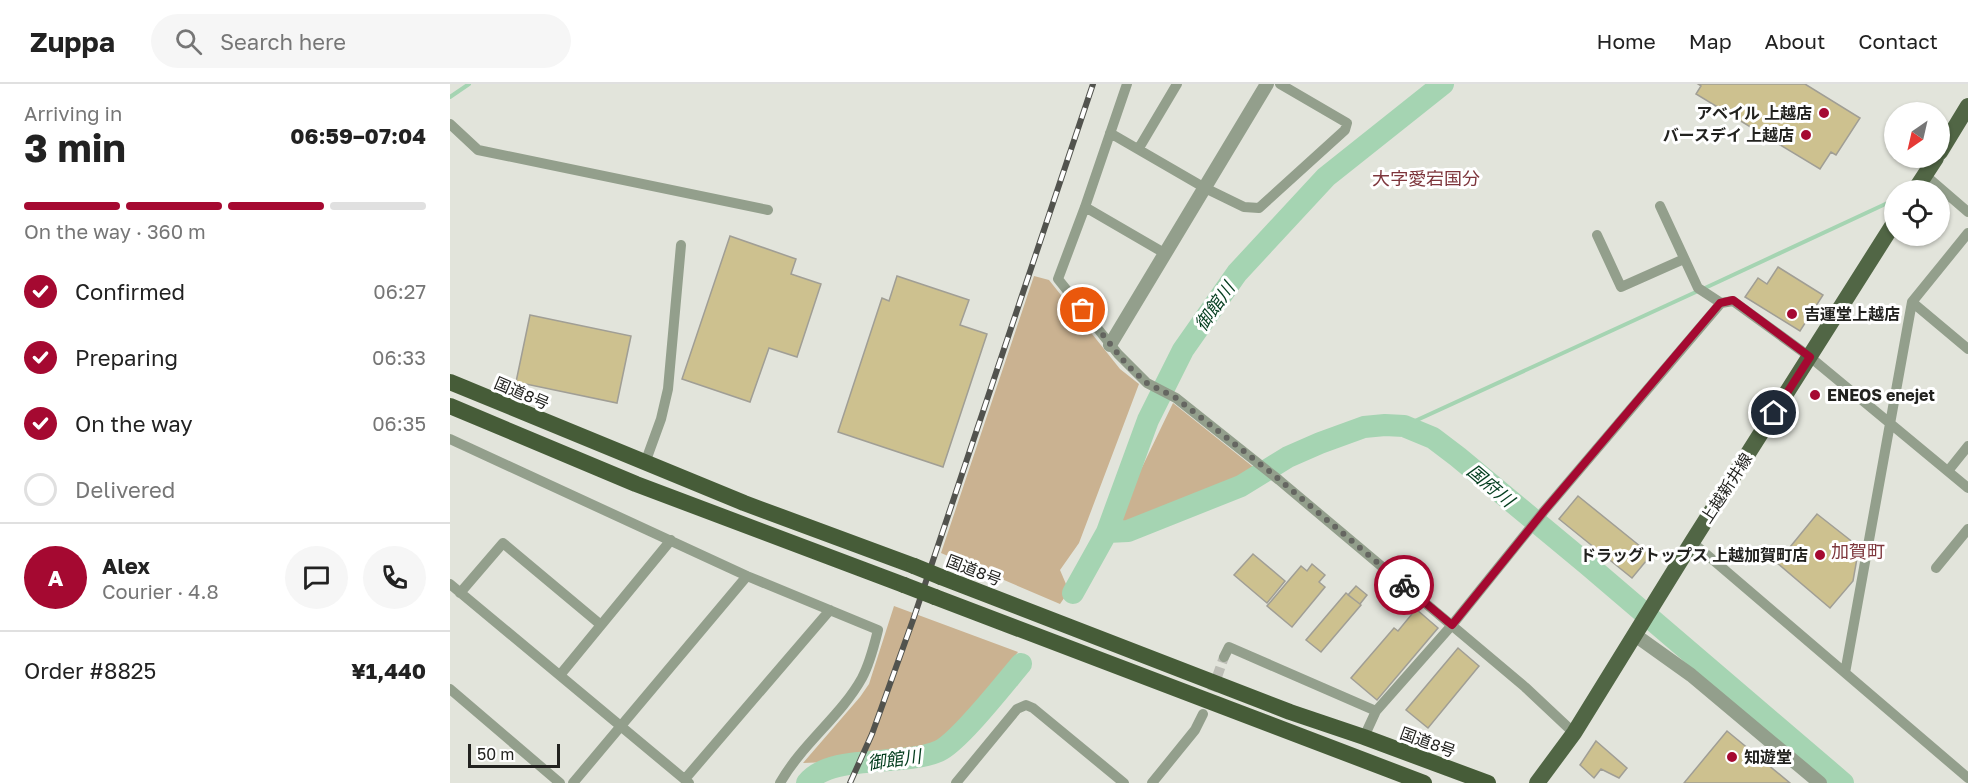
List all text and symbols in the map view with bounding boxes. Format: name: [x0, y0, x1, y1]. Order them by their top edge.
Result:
search box: [151, 14, 571, 68]
text: Zuppa: [30, 25, 115, 58]
icon: search: [172, 25, 205, 58]
text: Search here: [220, 28, 346, 55]
text: Home: [1596, 28, 1656, 54]
text: Map: [1689, 28, 1732, 54]
text: About: [1765, 28, 1825, 54]
text: Contact: [1858, 28, 1938, 54]
text: Arriving in: [24, 101, 122, 125]
north arrow: [1884, 102, 1950, 168]
map controls: [1884, 102, 1950, 246]
place label: アベイル 上越店: [1696, 103, 1812, 123]
marker: アベイル 上越店: [1817, 106, 1831, 120]
text: 06:59–07:04: [290, 122, 426, 149]
text: 3 min: [24, 124, 126, 171]
place label: バースデイ 上越店: [1663, 125, 1794, 145]
marker: バースデイ 上越店: [1799, 128, 1813, 142]
district label: 大字愛宕国分: [1372, 167, 1480, 189]
button: locate: [1884, 180, 1950, 246]
text: On the way · 360 m: [24, 219, 206, 243]
icon: check: [24, 275, 57, 308]
water label: 御館川: [1190, 276, 1240, 334]
text: Confirmed: [75, 278, 185, 305]
text: 06:27: [373, 279, 426, 303]
pin: [1057, 284, 1108, 335]
icon: bag: [1066, 293, 1099, 326]
place label: 吉運堂上越店: [1804, 304, 1900, 324]
marker: 吉運堂上越店: [1785, 307, 1799, 321]
icon: check: [24, 341, 57, 374]
text: Preparing: [75, 344, 178, 371]
text: 06:33: [372, 345, 426, 369]
street label: 国道8号: [492, 373, 552, 413]
place label: ENEOS enejet: [1827, 385, 1935, 405]
pin: [1748, 387, 1799, 438]
marker: ENEOS enejet: [1808, 388, 1822, 402]
icon: home: [1757, 396, 1790, 429]
icon: check: [24, 407, 57, 440]
text: On the way: [75, 410, 193, 437]
text: 06:35: [372, 411, 426, 435]
street label: 上越新井線: [1696, 449, 1756, 527]
water label: 国府川: [1463, 459, 1520, 512]
text: Delivered: [75, 476, 175, 503]
district label: 加賀町: [1831, 540, 1885, 562]
place label: ドラッグトップス 上越加賀町店: [1580, 545, 1808, 565]
button: chat: [285, 546, 348, 609]
button: phone: [363, 546, 426, 609]
marker: ドラッグトップス 上越加賀町店: [1813, 548, 1827, 562]
street label: 国道8号: [943, 550, 1005, 590]
text: Alex: [102, 552, 150, 579]
courier: [1374, 555, 1434, 615]
text: A: [48, 564, 63, 591]
icon: bike: [1388, 569, 1421, 602]
text: Courier · 4.8: [102, 579, 219, 603]
text: Order #8825: [24, 657, 156, 684]
text: ¥1,440: [351, 657, 426, 684]
street label: 国道8号: [1397, 723, 1459, 761]
scale bar: [468, 741, 560, 768]
text: 50 m: [477, 744, 514, 764]
water label: 御館川: [866, 744, 924, 774]
place label: 知遊堂: [1744, 747, 1792, 767]
marker: 知遊堂: [1725, 750, 1739, 764]

